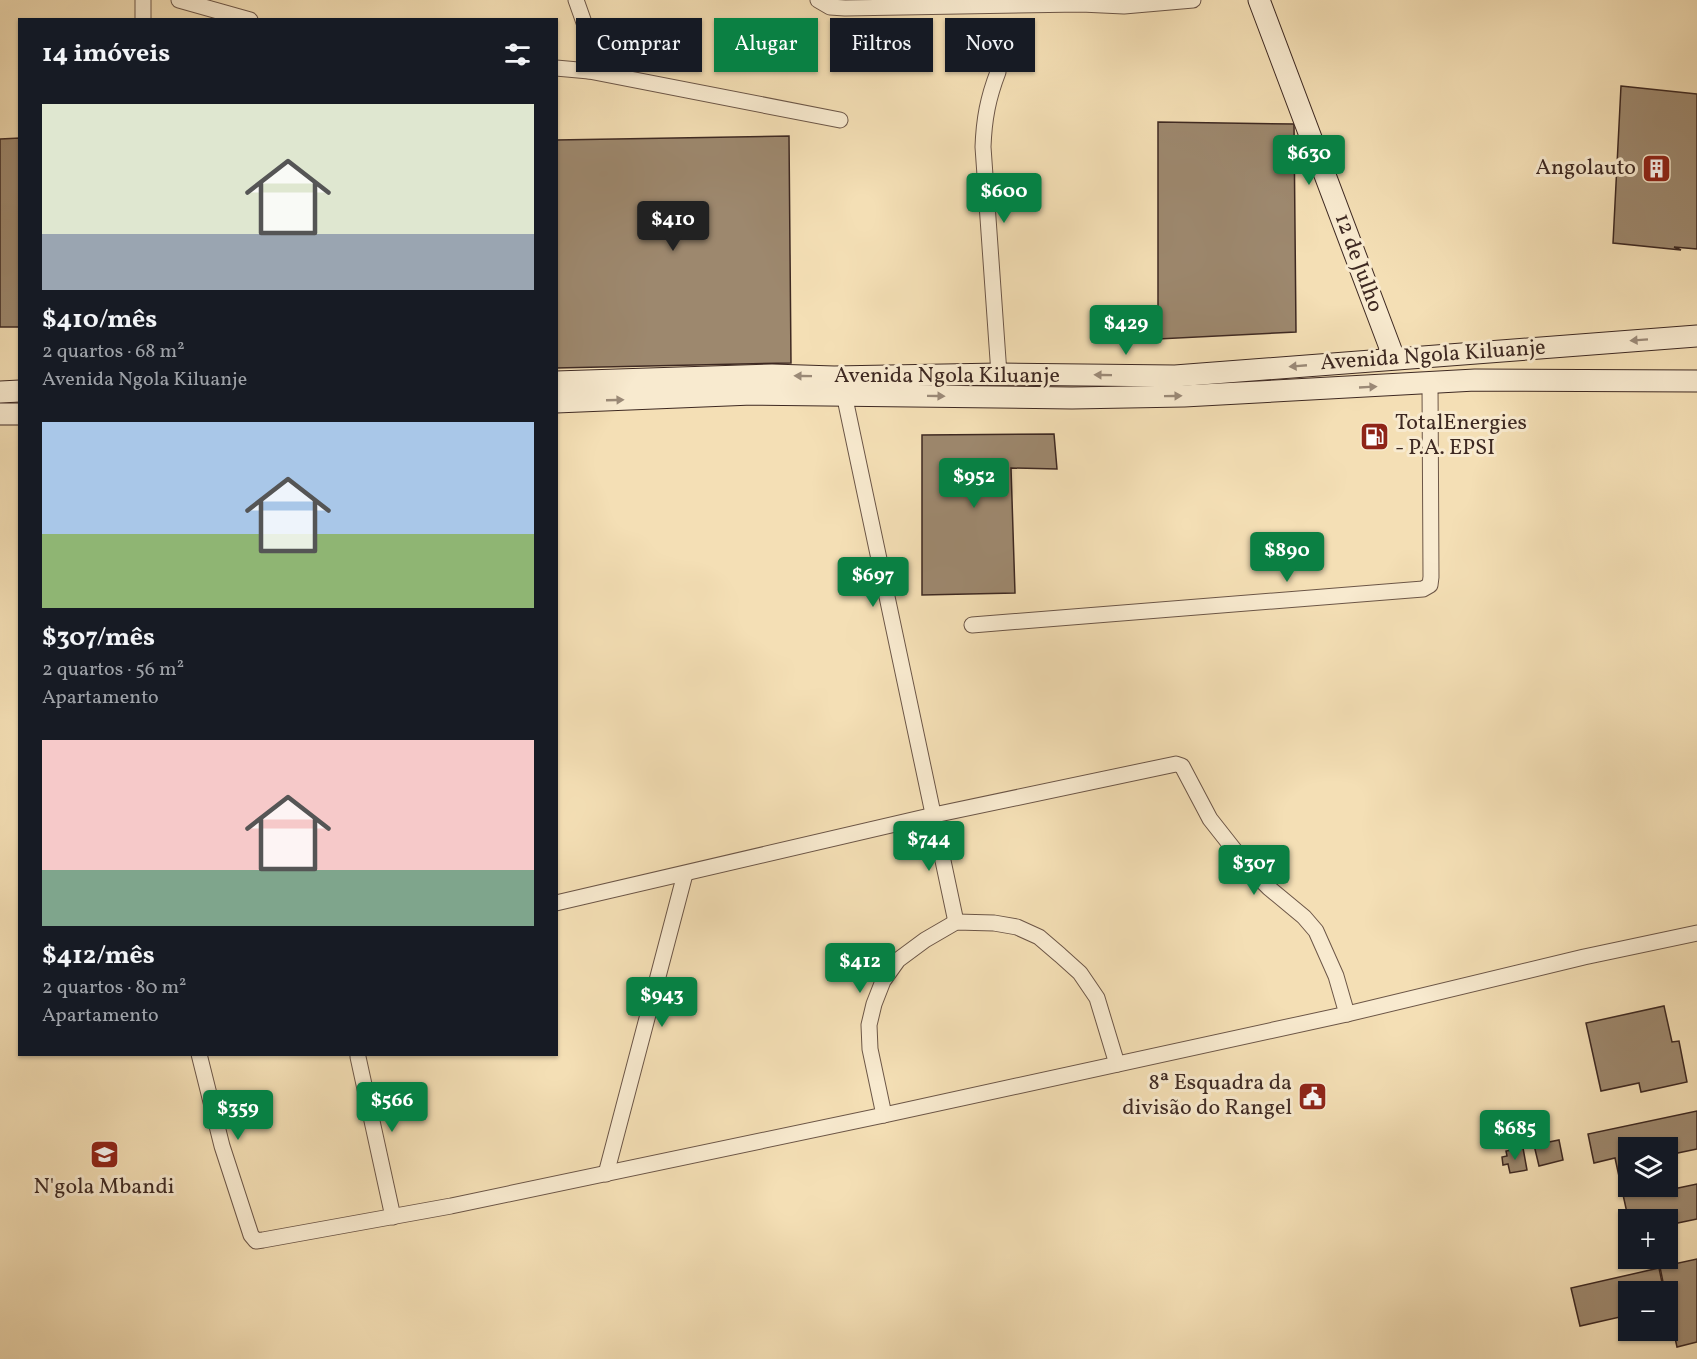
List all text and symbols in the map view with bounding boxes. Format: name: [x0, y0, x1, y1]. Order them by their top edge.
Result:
chip: Comprar: [576, 18, 702, 72]
chip: Alugar: [714, 18, 818, 72]
chip: Filtros: [830, 18, 933, 72]
chip: Novo: [945, 18, 1035, 72]
text: 14 imóveis: [42, 36, 170, 72]
icon: filters: [501, 38, 534, 71]
pin: $630: [1273, 135, 1345, 186]
text: $630: [1287, 140, 1331, 168]
icon: home: [234, 143, 342, 251]
building icon: Angolauto: [1641, 152, 1673, 184]
place label: Angolauto: [1536, 153, 1636, 184]
pin: $600: [968, 173, 1040, 224]
text: $600: [981, 178, 1027, 206]
pin: $410: [637, 201, 709, 252]
text: $410: [651, 206, 695, 234]
street label: 12 de Julho: [1326, 209, 1390, 317]
text: $410/mês: [42, 302, 157, 338]
pin: $429: [1090, 305, 1162, 356]
text: $429: [1104, 310, 1148, 338]
street label: Avenida Ngola Kiluanje: [1319, 333, 1547, 379]
one-way arrow: [1629, 336, 1648, 345]
text: 2 quartos · 68 m²: [42, 338, 185, 366]
street label: Avenida Ngola Kiluanje: [834, 361, 1060, 392]
one-way arrow: [1288, 361, 1307, 371]
text: Avenida Ngola Kiluanje: [42, 366, 247, 394]
one-way arrow: [794, 371, 813, 381]
one-way arrow: [1094, 371, 1113, 380]
one-way arrow: [1358, 382, 1377, 391]
one-way arrow: [926, 391, 945, 401]
one-way arrow: [1163, 391, 1182, 401]
one-way arrow: [605, 395, 624, 404]
place label: TotalEnergies - P.A. EPSI: [1395, 408, 1527, 464]
fuel station icon: TotalEnergies - P.A. EPSI: [1358, 420, 1390, 452]
pin: $952: [938, 458, 1010, 509]
icon: home: [234, 461, 342, 569]
text: $952: [953, 463, 995, 491]
pin: $890: [1251, 532, 1323, 583]
text: $890: [1264, 537, 1310, 565]
pin: $697: [837, 557, 909, 608]
text: $697: [852, 562, 894, 590]
text: $307/mês: [42, 620, 155, 656]
text: 2 quartos · 56 m²: [42, 656, 184, 684]
text: Apartamento: [42, 684, 159, 712]
icon: home: [234, 779, 342, 887]
pin: $744: [893, 821, 965, 872]
text: $744: [907, 826, 951, 854]
pin: $307: [1218, 845, 1290, 896]
text: $307: [1233, 850, 1275, 878]
text: $412/mês: [42, 938, 155, 974]
pin: $412: [824, 943, 896, 994]
text: $412: [839, 948, 881, 976]
text: 2 quartos · 80 m²: [42, 974, 187, 1002]
pin: $943: [626, 977, 698, 1028]
text: $943: [640, 982, 684, 1010]
text: Apartamento: [42, 1002, 159, 1030]
place label: 8ª Esquadra da divisão do Rangel: [1122, 1068, 1292, 1124]
public building icon: 8ª Esquadra da divisão do Rangel: [1297, 1080, 1329, 1112]
pin: $566: [356, 1082, 428, 1133]
text: $566: [371, 1087, 413, 1115]
pin: $359: [202, 1090, 274, 1141]
text: $359: [217, 1095, 259, 1123]
pin: $685: [1479, 1110, 1551, 1161]
text: $685: [1494, 1115, 1536, 1143]
map controls: [1618, 1137, 1678, 1341]
button: layers: [1618, 1137, 1678, 1197]
school or university icon: N'gola Mbandi: [88, 1139, 120, 1171]
place label: N'gola Mbandi: [34, 1172, 174, 1203]
button: +: [1618, 1209, 1678, 1269]
button: −: [1618, 1281, 1678, 1341]

